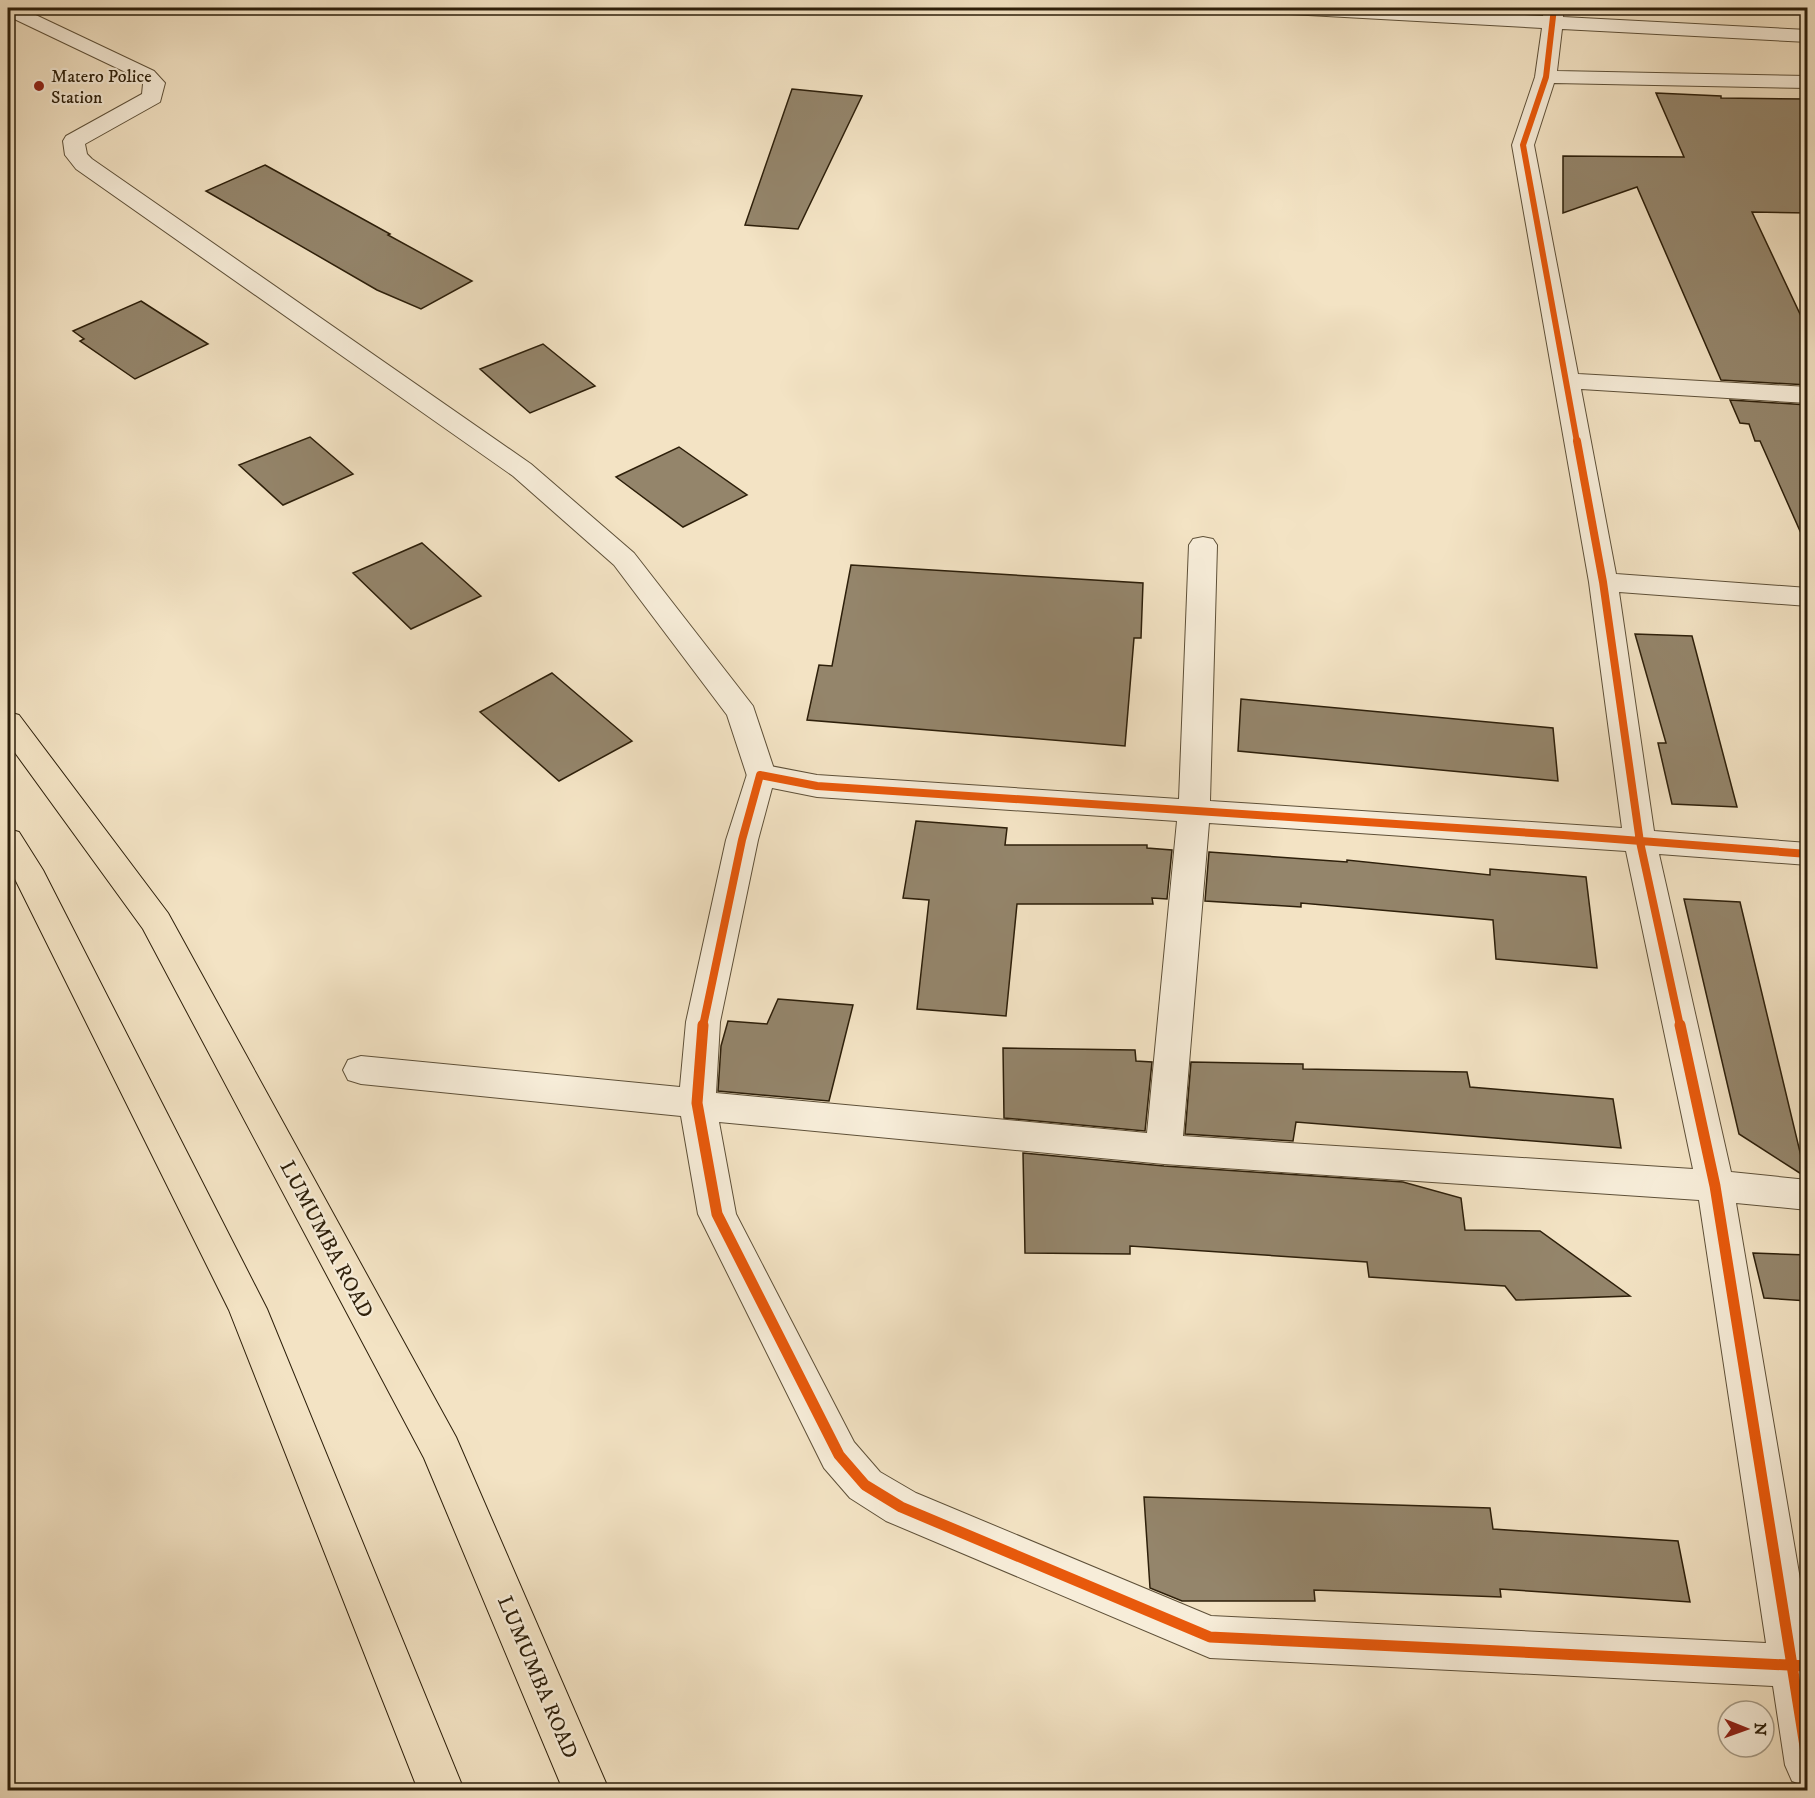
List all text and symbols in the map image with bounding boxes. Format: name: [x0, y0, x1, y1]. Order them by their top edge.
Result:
place label: Matero Police Station: [51, 66, 152, 109]
marker: Matero Police Station: [32, 79, 46, 93]
street label: LUMUMBA ROAD: [274, 1156, 379, 1323]
street label: LUMUMBA ROAD: [491, 1592, 583, 1763]
north arrow: [1716, 1699, 1776, 1759]
text: N: [1750, 1723, 1770, 1736]

